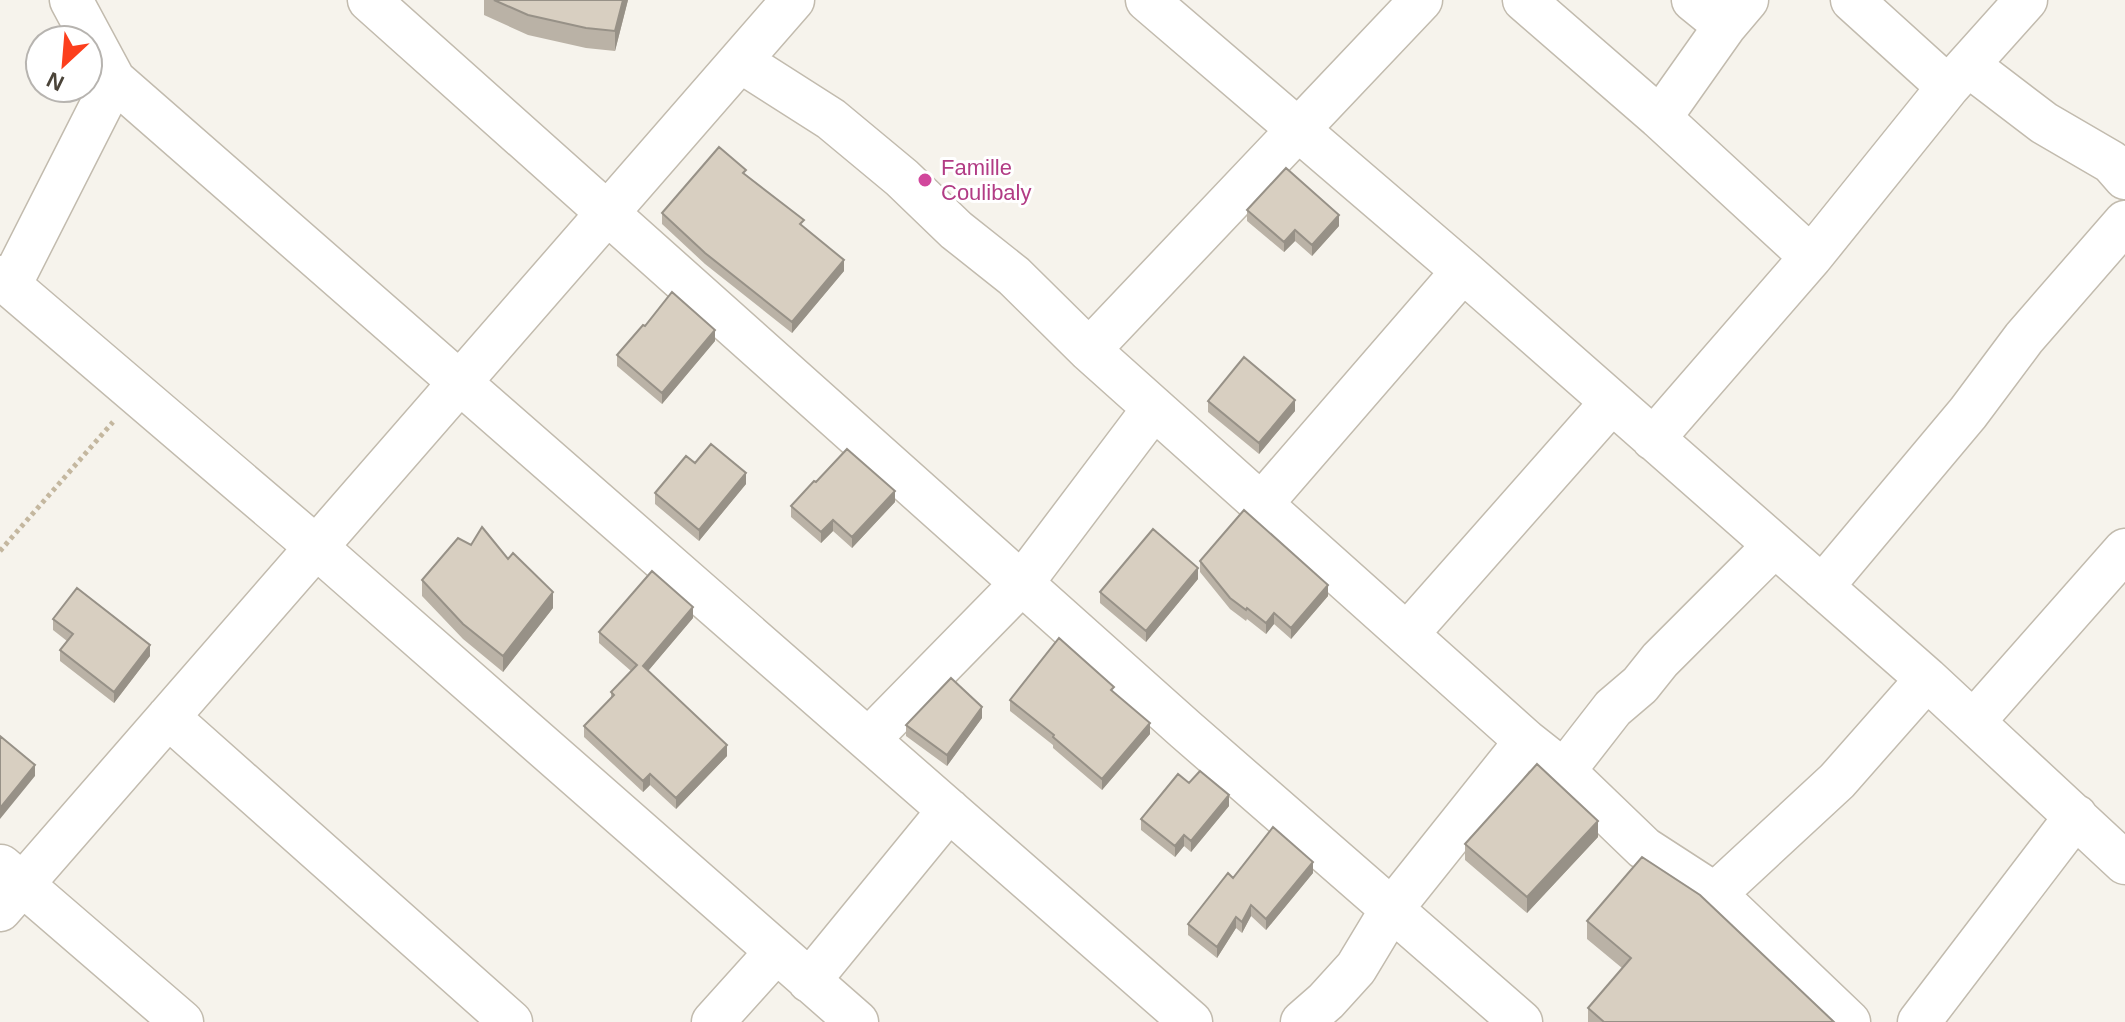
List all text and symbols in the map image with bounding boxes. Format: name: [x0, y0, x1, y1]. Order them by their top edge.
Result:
north arrow: [24, 24, 104, 104]
text: N: [43, 67, 68, 96]
place label: Famille Coulibaly: [941, 155, 1032, 205]
marker: Famille Coulibaly: [916, 171, 934, 189]

